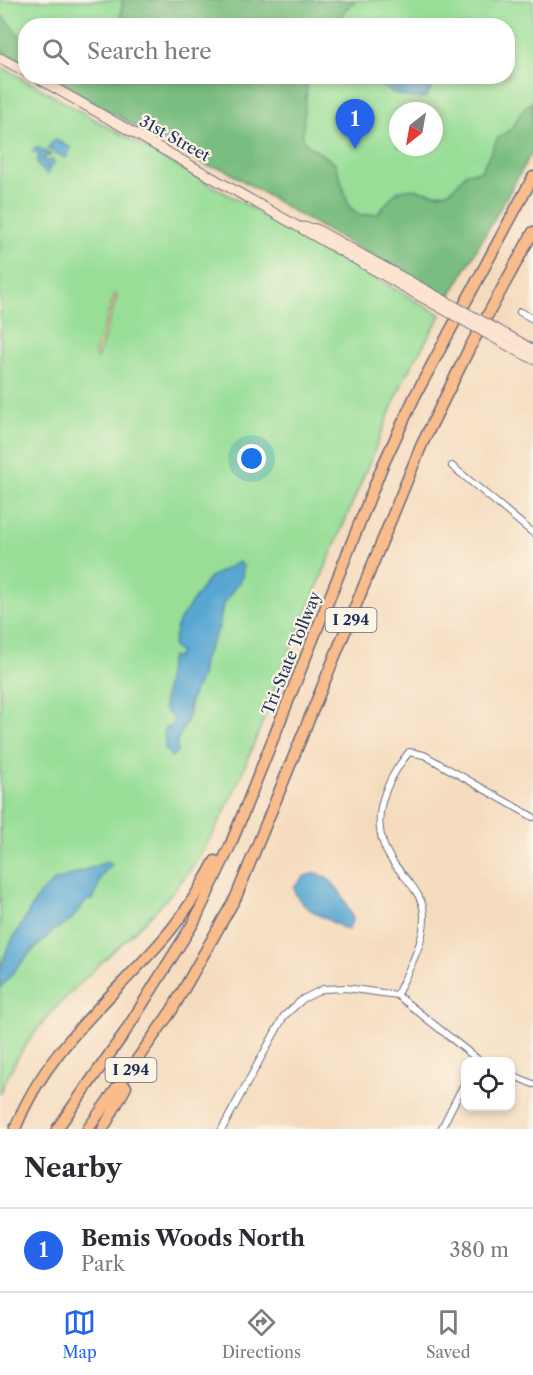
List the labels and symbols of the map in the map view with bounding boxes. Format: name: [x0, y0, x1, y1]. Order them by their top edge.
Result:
pin: 1: [336, 100, 374, 149]
north arrow: [389, 102, 443, 156]
street label: 31st Street: [136, 110, 214, 166]
your location: [237, 444, 266, 473]
street label: Tri-State Tollway: [257, 587, 325, 718]
road number: I 294: [326, 608, 376, 632]
road number: I 294: [106, 1058, 156, 1082]

